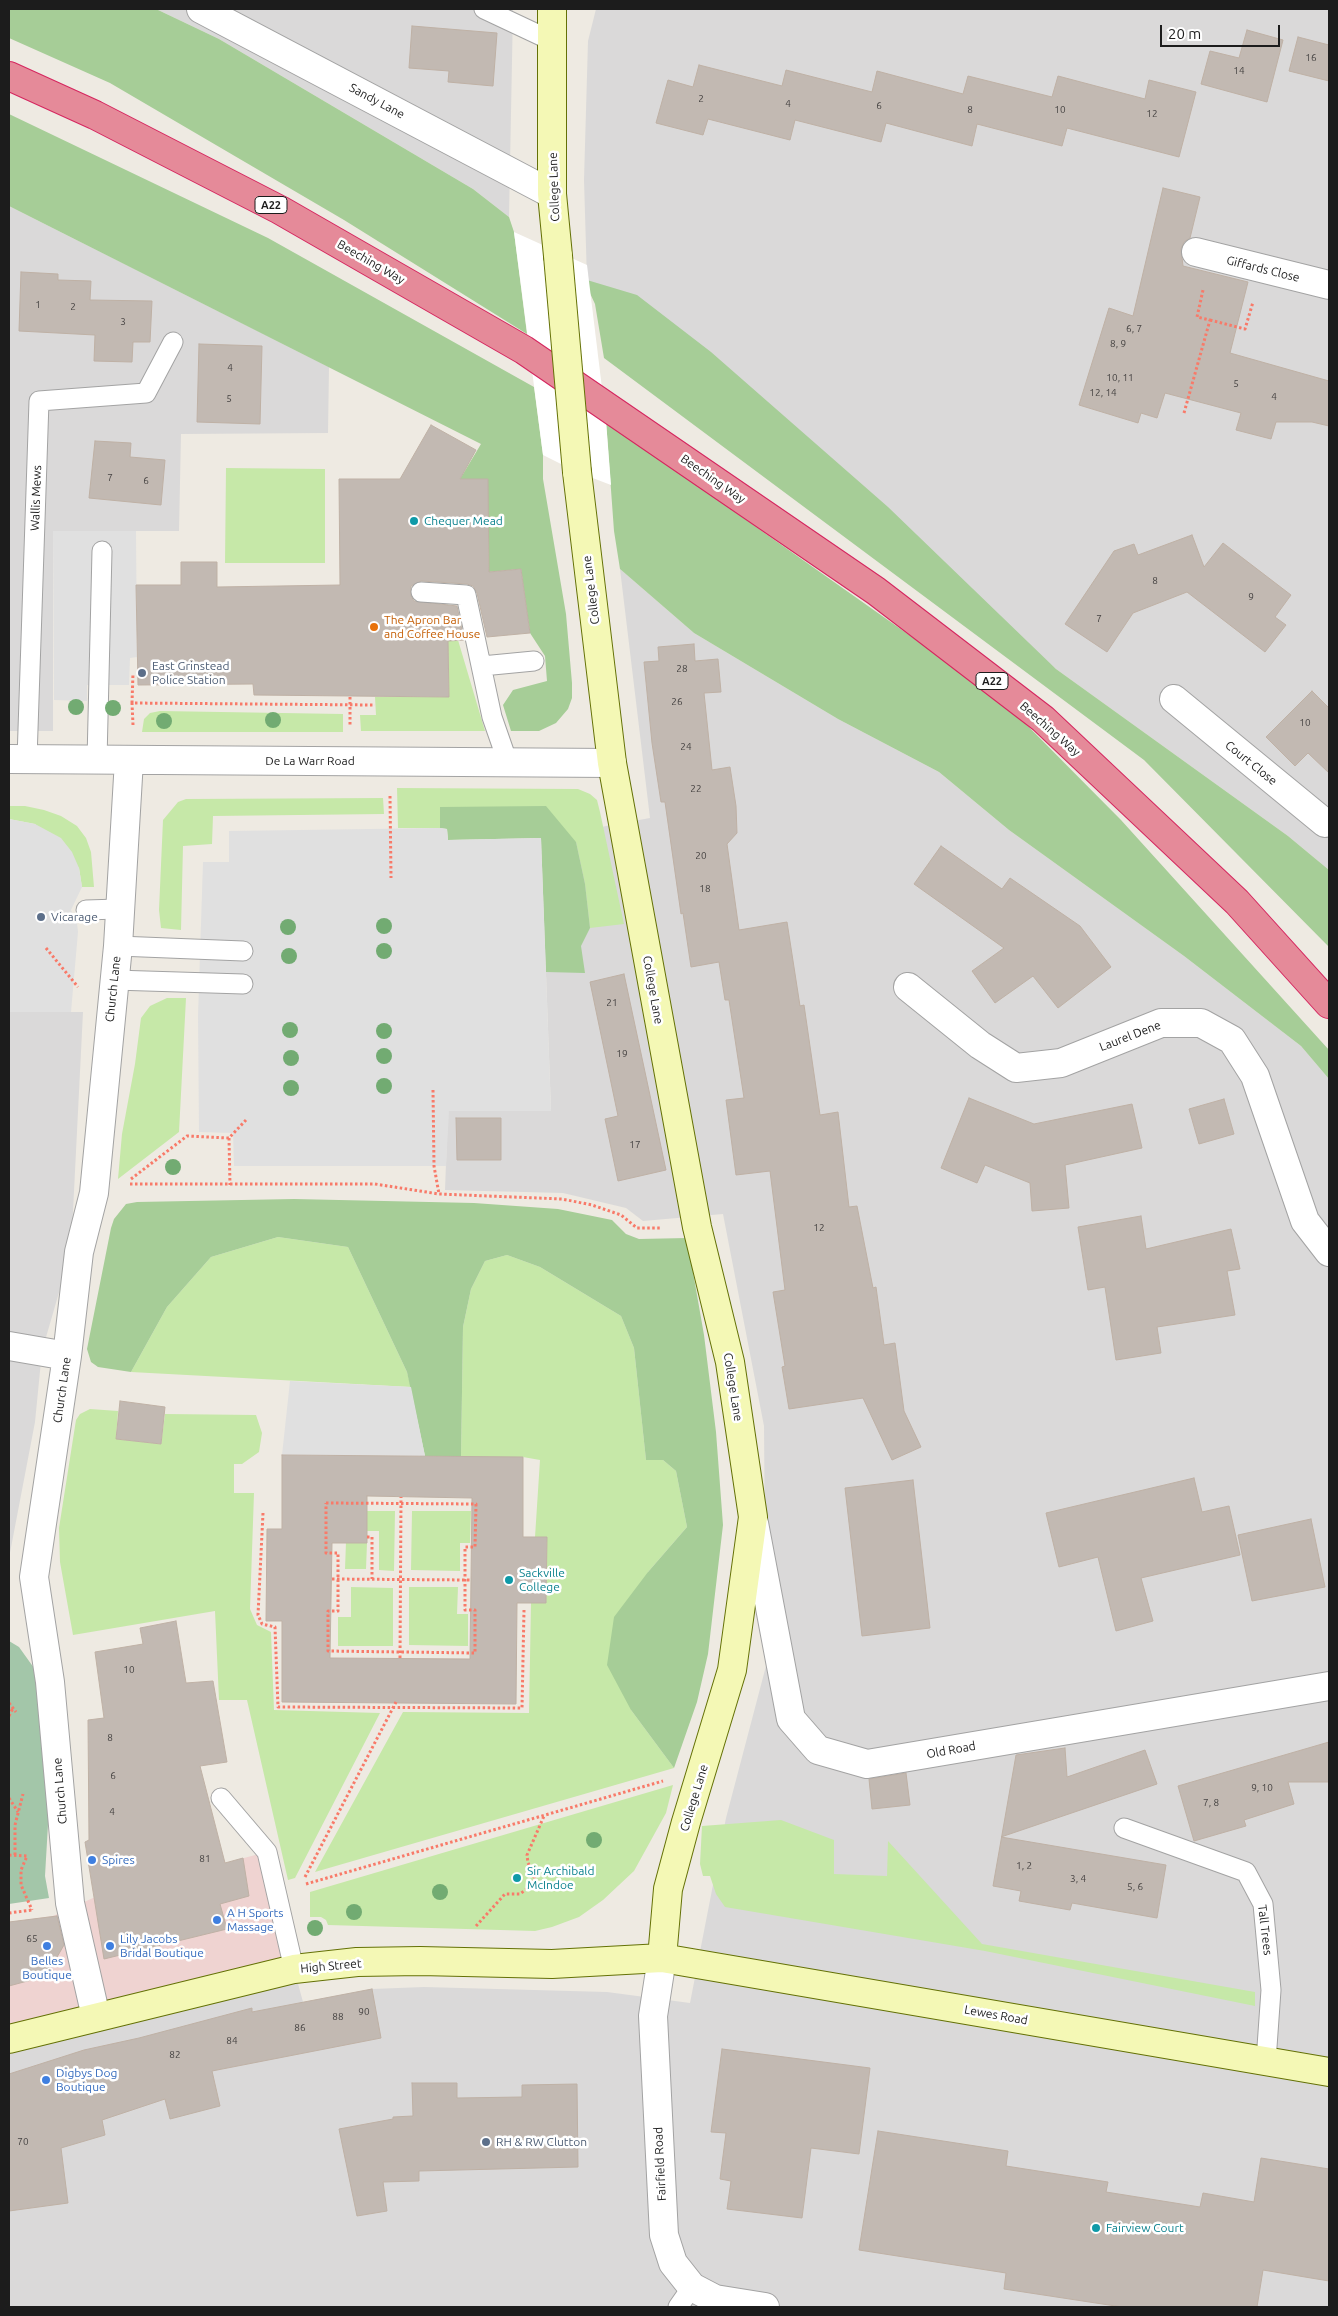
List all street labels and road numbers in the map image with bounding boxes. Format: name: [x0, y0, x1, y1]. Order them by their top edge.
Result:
street label: Sandy Lane: [347, 80, 407, 122]
street label: College Lane: [546, 152, 562, 222]
road number: A22: [255, 196, 287, 214]
street label: Beeching Way: [335, 237, 407, 287]
street label: Giffards Close: [1225, 253, 1301, 285]
street label: Beeching Way: [678, 451, 748, 507]
street label: Wallis Mews: [28, 465, 44, 531]
street label: College Lane: [580, 555, 602, 625]
road number: A22: [976, 672, 1008, 689]
street label: Beeching Way: [1017, 699, 1083, 759]
street label: Court Close: [1222, 738, 1280, 788]
street label: De La Warr Road: [265, 754, 355, 768]
street label: Church Lane: [102, 955, 124, 1023]
street label: College Lane: [640, 955, 666, 1025]
street label: Laurel Dene: [1097, 1018, 1163, 1054]
street label: College Lane: [720, 1352, 746, 1422]
street label: Church Lane: [50, 1356, 74, 1424]
street label: Old Road: [925, 1739, 977, 1761]
street label: Church Lane: [50, 1757, 70, 1825]
street label: College Lane: [677, 1763, 711, 1833]
street label: Tall Trees: [1255, 1904, 1275, 1956]
street label: High Street: [300, 1956, 362, 1976]
street label: Lewes Road: [963, 2002, 1029, 2028]
street label: Fairfield Road: [651, 2127, 669, 2201]

